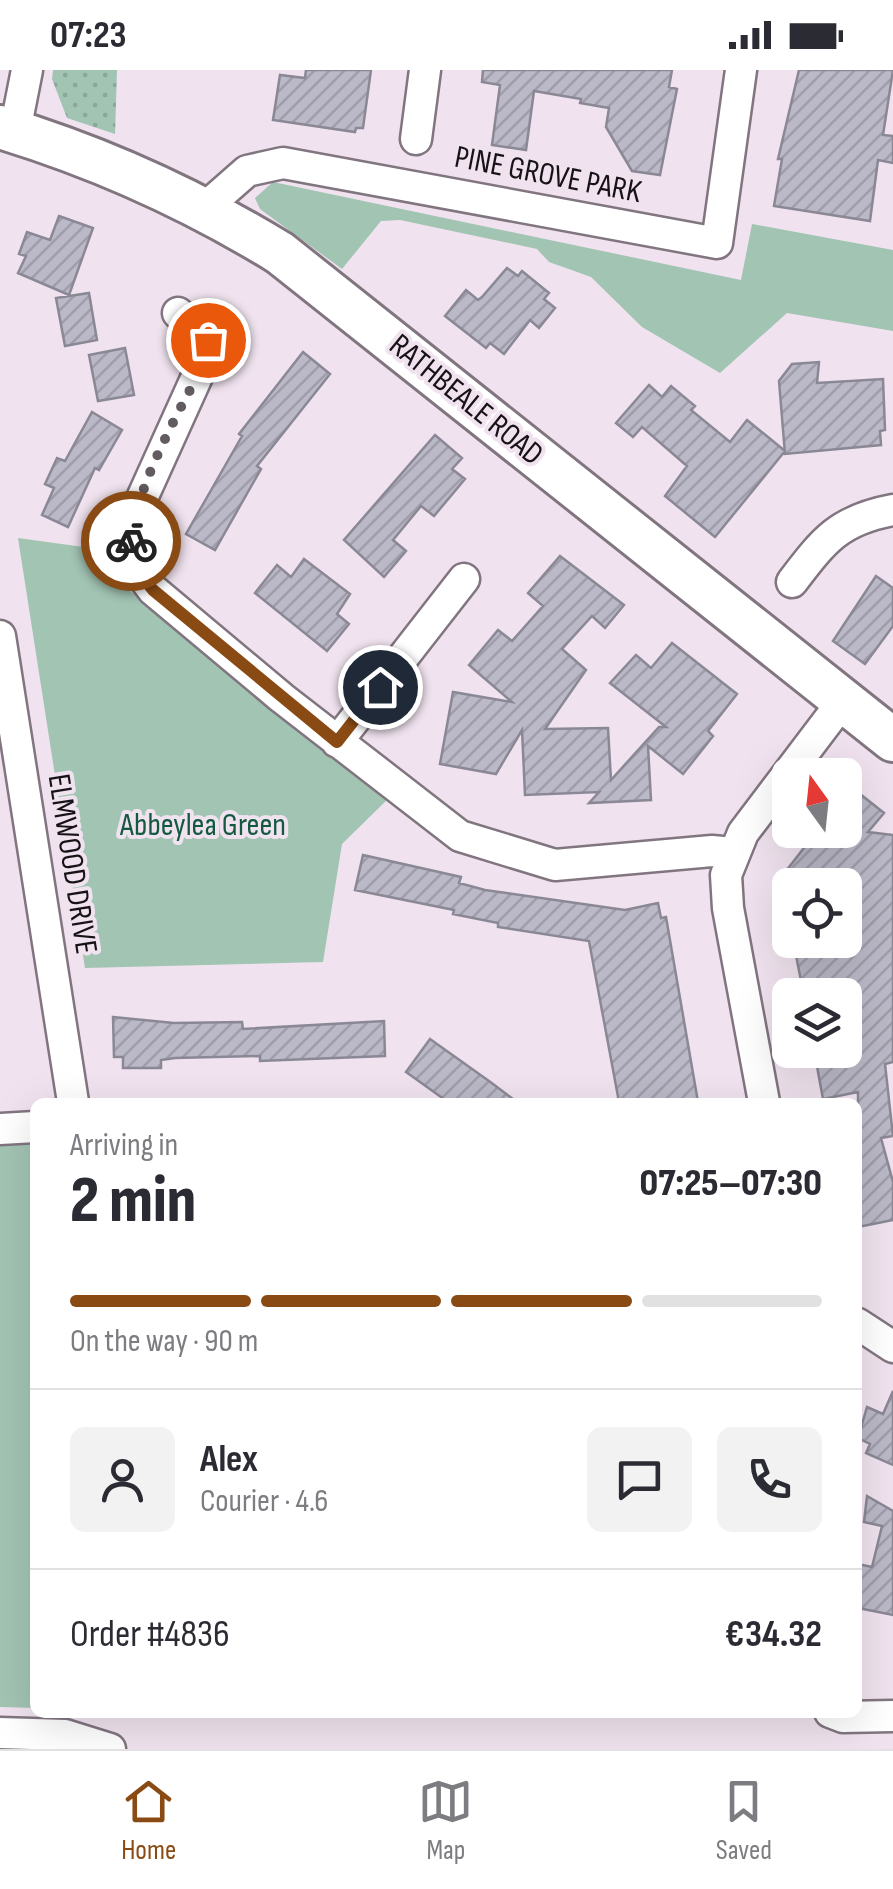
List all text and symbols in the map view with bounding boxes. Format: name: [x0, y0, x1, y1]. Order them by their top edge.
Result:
text: 07:23: [50, 13, 127, 58]
street label: PINE GROVE PARK: [451, 138, 645, 212]
pin: [166, 298, 251, 383]
icon: bag: [181, 313, 236, 368]
street label: RATHBEALE ROAD: [381, 326, 551, 474]
courier: [81, 491, 181, 591]
icon: bike: [104, 514, 159, 569]
pin: [338, 645, 423, 730]
icon: home: [353, 660, 408, 715]
north arrow: [772, 758, 862, 848]
map controls: [772, 758, 862, 1068]
street label: ELMWOOD DRIVE: [39, 771, 105, 957]
park label: Abbeylea Green: [119, 806, 286, 845]
button: locate: [772, 868, 862, 958]
button: layers: [772, 978, 862, 1068]
text: Arriving in: [70, 1126, 178, 1165]
text: 07:25–07:30: [640, 1161, 822, 1206]
text: 2 min: [70, 1163, 196, 1241]
text: On the way · 90 m: [70, 1322, 258, 1361]
button: person: [70, 1427, 175, 1532]
button: chat: [587, 1427, 692, 1532]
button: phone: [717, 1427, 822, 1532]
text: Alex: [200, 1437, 258, 1482]
text: Courier · 4.6: [200, 1482, 328, 1521]
text: Order #4836: [70, 1612, 230, 1657]
text: €34.32: [725, 1612, 822, 1657]
tab: Home: [121, 1774, 176, 1867]
tab: Map: [418, 1774, 473, 1867]
tab: Saved: [716, 1774, 772, 1867]

